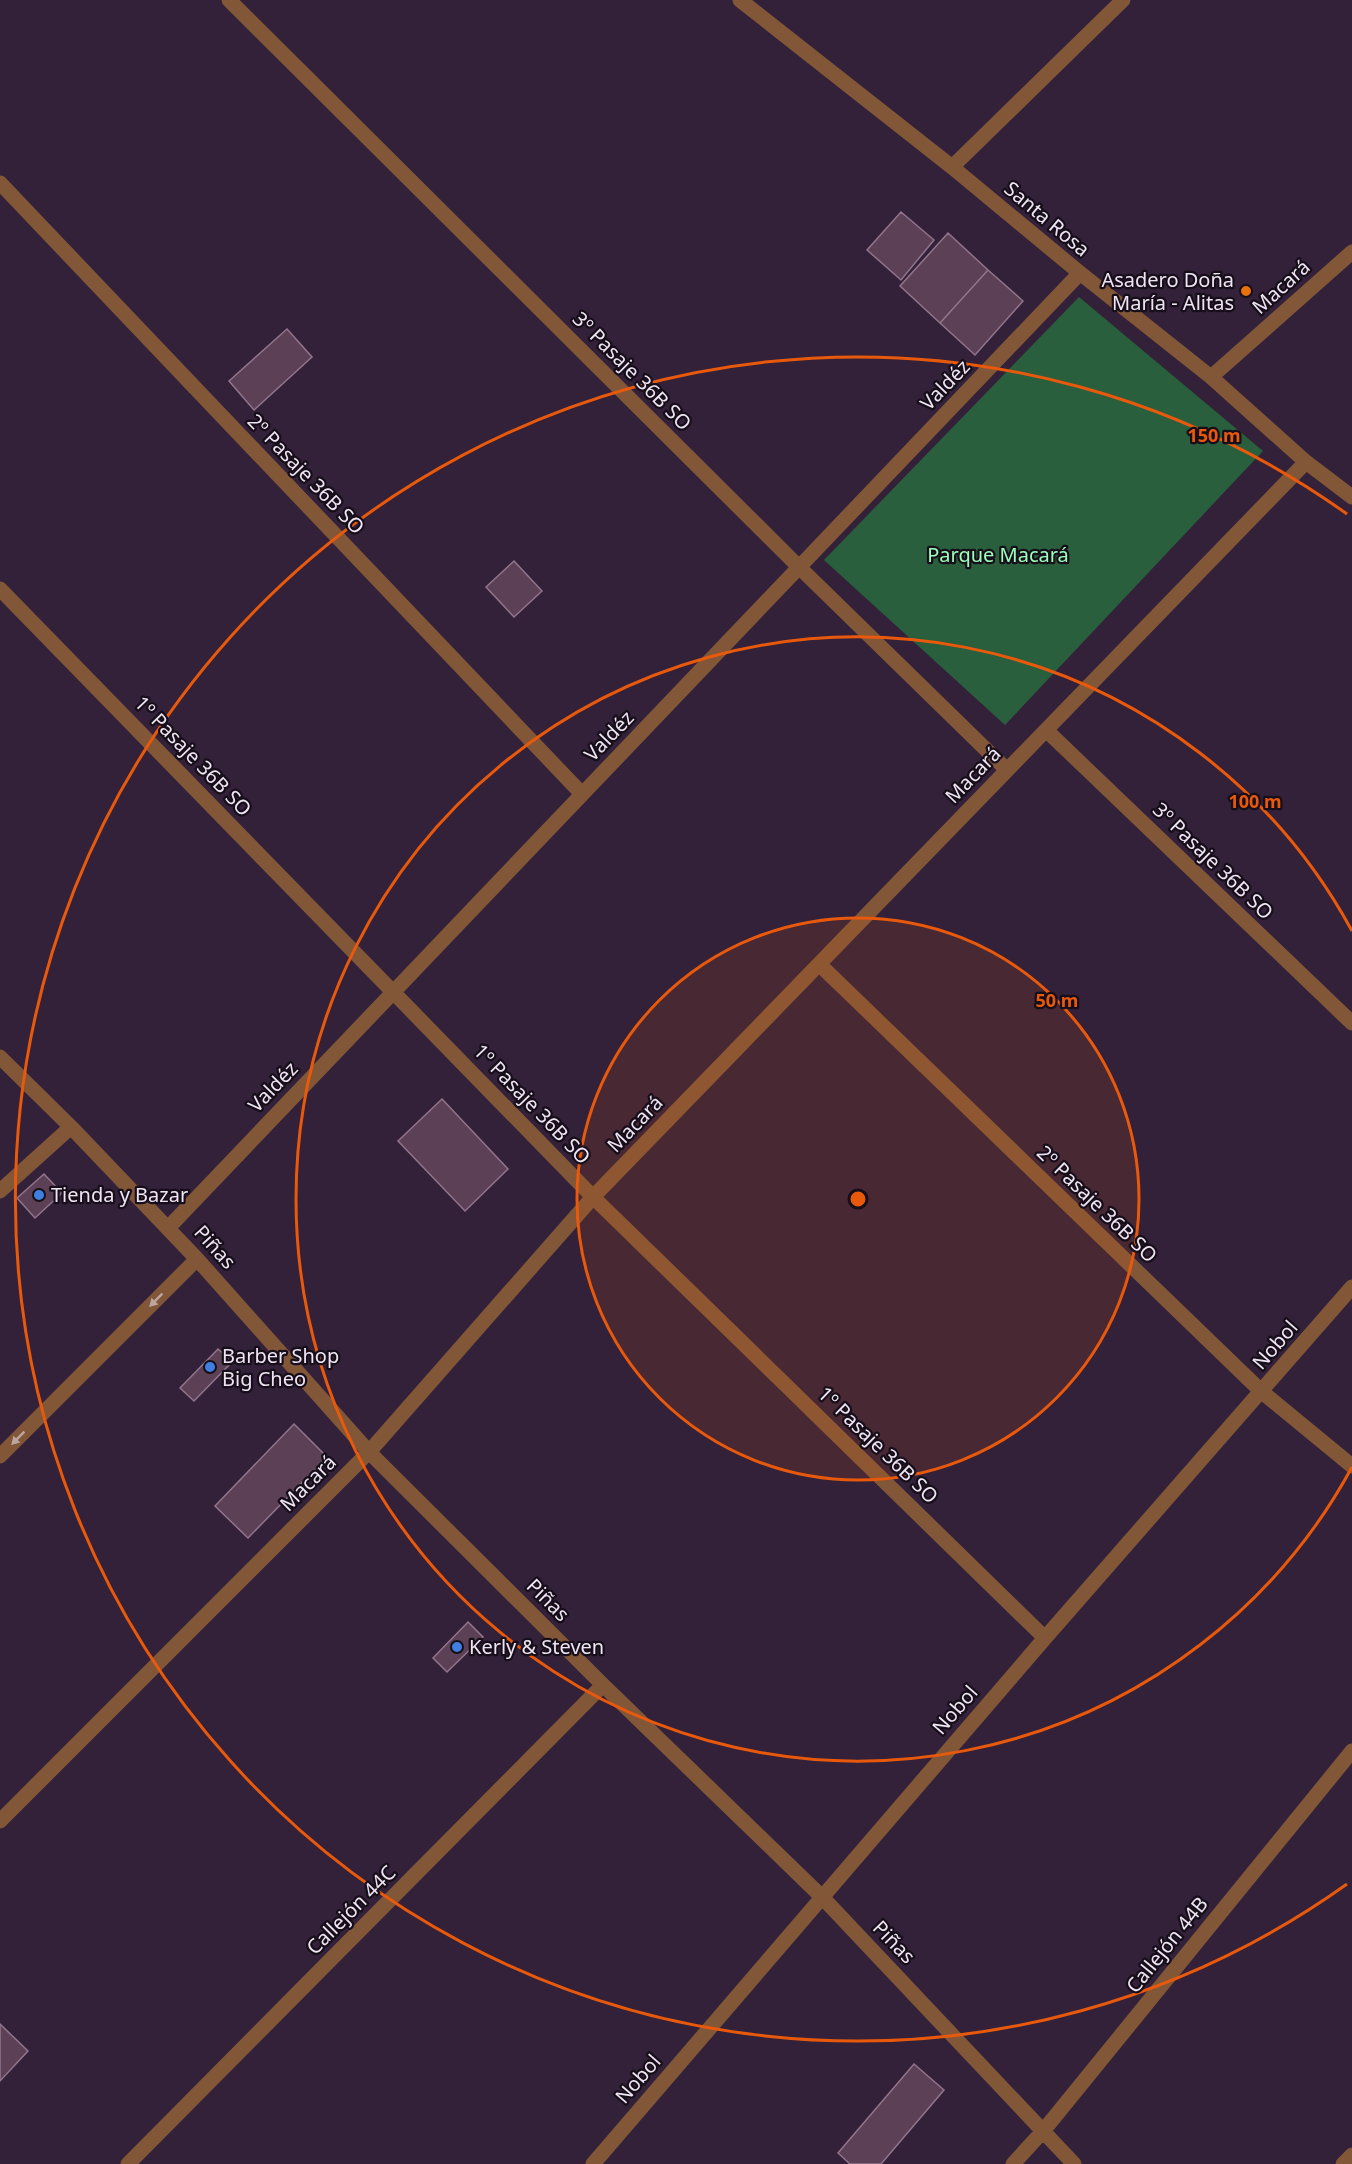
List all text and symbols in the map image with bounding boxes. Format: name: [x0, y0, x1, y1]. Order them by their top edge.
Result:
street label: Santa Rosa: [999, 175, 1096, 262]
street label: Macará: [1246, 253, 1315, 320]
place label: Asadero Doña María - Alitas: [1101, 266, 1234, 316]
marker: Asadero Doña María - Alitas: [1239, 284, 1253, 298]
street label: 3º Pasaje 36B SO: [567, 305, 698, 436]
street label: Valdéz: [914, 353, 975, 416]
street label: 2º Pasaje 36B SO: [242, 408, 371, 540]
text: 150 m: [1187, 423, 1241, 447]
park label: Parque Macará: [927, 541, 1069, 568]
street label: 1º Pasaje 36B SO: [129, 690, 258, 822]
street label: Valdéz: [578, 704, 639, 767]
street label: Macará: [939, 740, 1006, 809]
text: 100 m: [1228, 789, 1282, 813]
street label: 3º Pasaje 36B SO: [1147, 796, 1279, 925]
text: 50 m: [1036, 988, 1078, 1012]
street label: 1º Pasaje 36B SO: [468, 1038, 597, 1170]
street label: Valdéz: [242, 1055, 303, 1118]
street label: Macará: [601, 1089, 668, 1158]
street label: 2º Pasaje 36B SO: [1031, 1139, 1163, 1268]
place label: Tienda y Bazar: [51, 1181, 188, 1208]
marker: Tienda y Bazar: [32, 1188, 46, 1202]
centre of rings: [848, 1189, 868, 1209]
street label: Piñas: [188, 1219, 242, 1274]
one-way arrow: [149, 1293, 163, 1308]
street label: Nobol: [1246, 1314, 1303, 1375]
place label: Barber Shop Big Cheo: [222, 1342, 339, 1392]
marker: Barber Shop Big Cheo: [203, 1360, 217, 1374]
street label: 1º Pasaje 36B SO: [812, 1380, 944, 1509]
one-way arrow: [12, 1431, 26, 1445]
street label: Macará: [274, 1449, 342, 1517]
street label: Piñas: [521, 1572, 576, 1627]
place label: Kerly & Steven: [469, 1633, 604, 1660]
marker: Kerly & Steven: [450, 1640, 464, 1654]
street label: Nobol: [926, 1679, 983, 1740]
street label: Callejón 44C: [300, 1859, 401, 1960]
street label: Callejón 44B: [1120, 1891, 1214, 1998]
street label: Piñas: [867, 1914, 922, 1969]
street label: Nobol: [609, 2048, 666, 2109]

